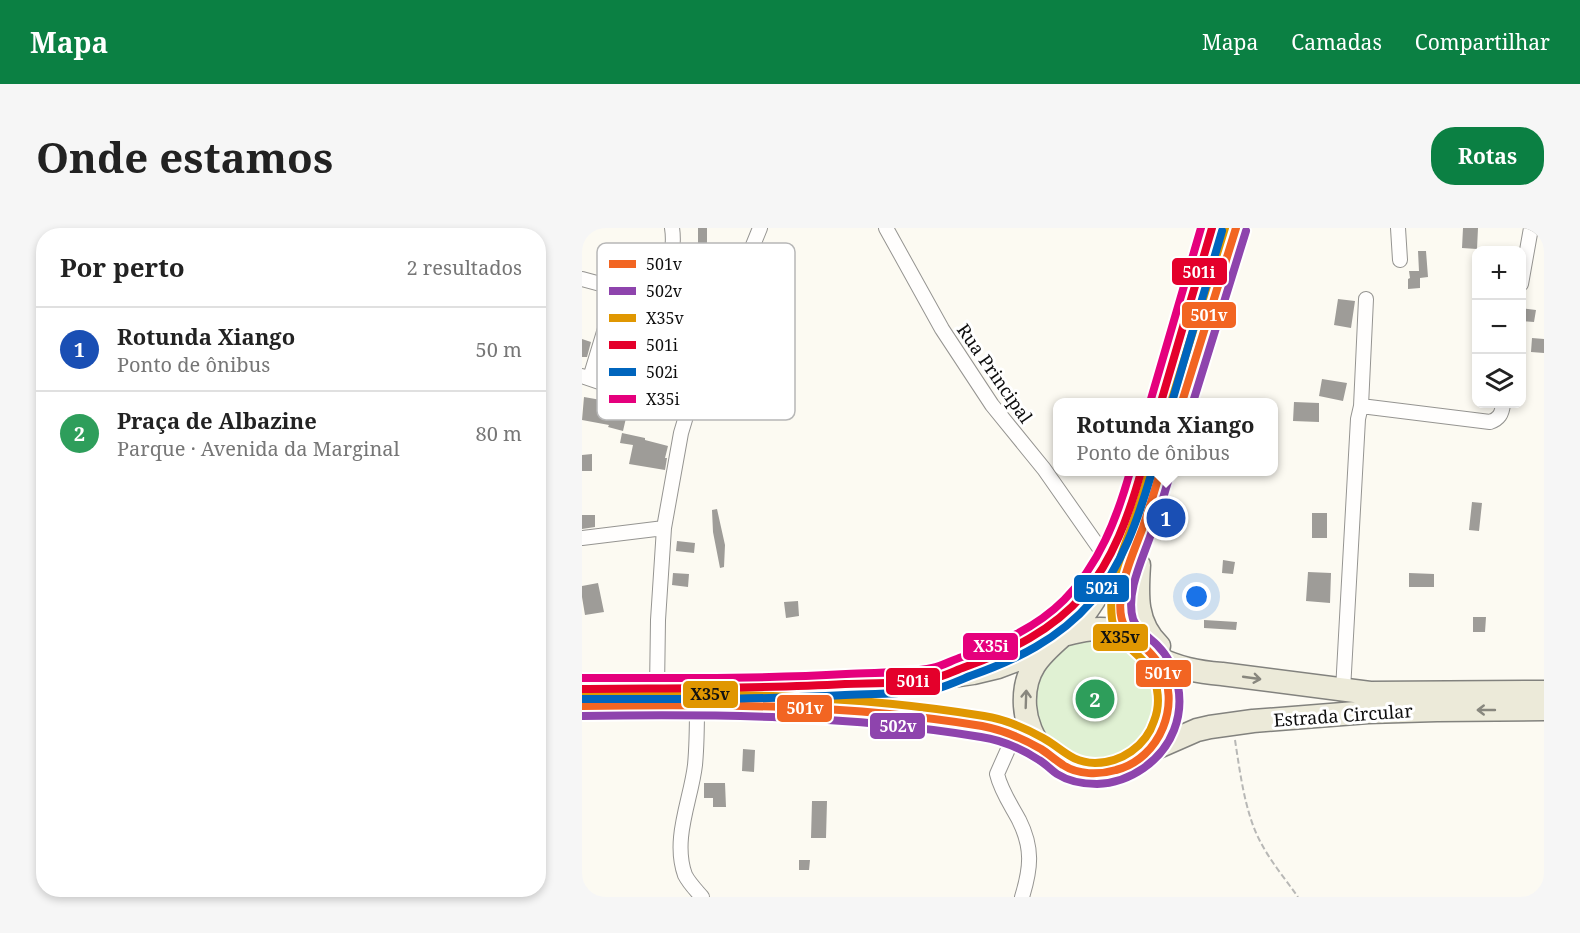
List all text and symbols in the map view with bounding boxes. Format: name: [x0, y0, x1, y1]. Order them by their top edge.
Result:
text: Mapa: [30, 23, 108, 61]
text: Mapa: [1202, 28, 1258, 56]
text: Camadas: [1291, 28, 1382, 56]
text: Compartilhar: [1415, 28, 1550, 56]
button: Rotas: [1431, 127, 1544, 185]
text: Onde estamos: [36, 128, 333, 185]
legend: [597, 243, 795, 420]
map controls: [1472, 246, 1526, 408]
button: +: [1472, 246, 1526, 300]
text: Por perto: [60, 249, 185, 285]
text: 501v: [646, 253, 683, 275]
text: 2 resultados: [406, 254, 522, 281]
line badge: 501i: [1171, 257, 1228, 286]
text: 501i: [1183, 261, 1216, 283]
text: 502v: [646, 280, 683, 302]
button: −: [1472, 300, 1526, 354]
line badge: 501v: [1181, 301, 1237, 329]
text: 501v: [1191, 304, 1228, 326]
text: X35v: [646, 307, 684, 329]
street label: Rua Principal: [952, 319, 1038, 428]
text: Rotunda Xiango: [117, 321, 295, 351]
text: 501i: [646, 334, 678, 356]
text: 1: [74, 336, 85, 363]
text: 50 m: [476, 336, 522, 363]
text: Ponto de ônibus: [117, 351, 270, 378]
button: layers: [1472, 354, 1526, 408]
text: 502i: [646, 361, 678, 383]
text: X35i: [646, 388, 680, 410]
popup: [1053, 398, 1278, 476]
text: Praça de Albazine: [117, 405, 317, 435]
text: Rotunda Xiango: [1076, 409, 1255, 439]
text: 2: [74, 420, 85, 447]
text: 80 m: [476, 420, 522, 447]
text: Parque · Avenida da Marginal: [117, 435, 400, 462]
text: Ponto de ônibus: [1076, 439, 1230, 466]
pin: 1: [1146, 496, 1186, 540]
line badge: 502i: [1073, 574, 1130, 603]
text: 502i: [1086, 577, 1119, 599]
your location: [1182, 582, 1211, 611]
line badge: X35v: [1092, 623, 1149, 652]
text: X35v: [1100, 626, 1140, 648]
line badge: X35i: [962, 632, 1019, 661]
text: X35i: [973, 635, 1009, 657]
line badge: 501v: [1135, 659, 1192, 688]
text: 501v: [1145, 662, 1182, 684]
line badge: 501i: [885, 667, 941, 696]
text: 501i: [897, 670, 930, 692]
one-way arrow: [1242, 672, 1262, 683]
pin: 2: [1076, 676, 1114, 722]
line badge: X35v: [682, 680, 739, 709]
text: X35v: [690, 683, 730, 705]
one-way arrow: [1020, 689, 1032, 709]
line badge: 501v: [776, 694, 833, 723]
text: 501v: [787, 697, 824, 719]
street label: Estrada Circular: [1273, 698, 1414, 732]
one-way arrow: [1476, 704, 1496, 716]
line badge: 502v: [869, 712, 926, 740]
text: 502v: [880, 715, 917, 737]

